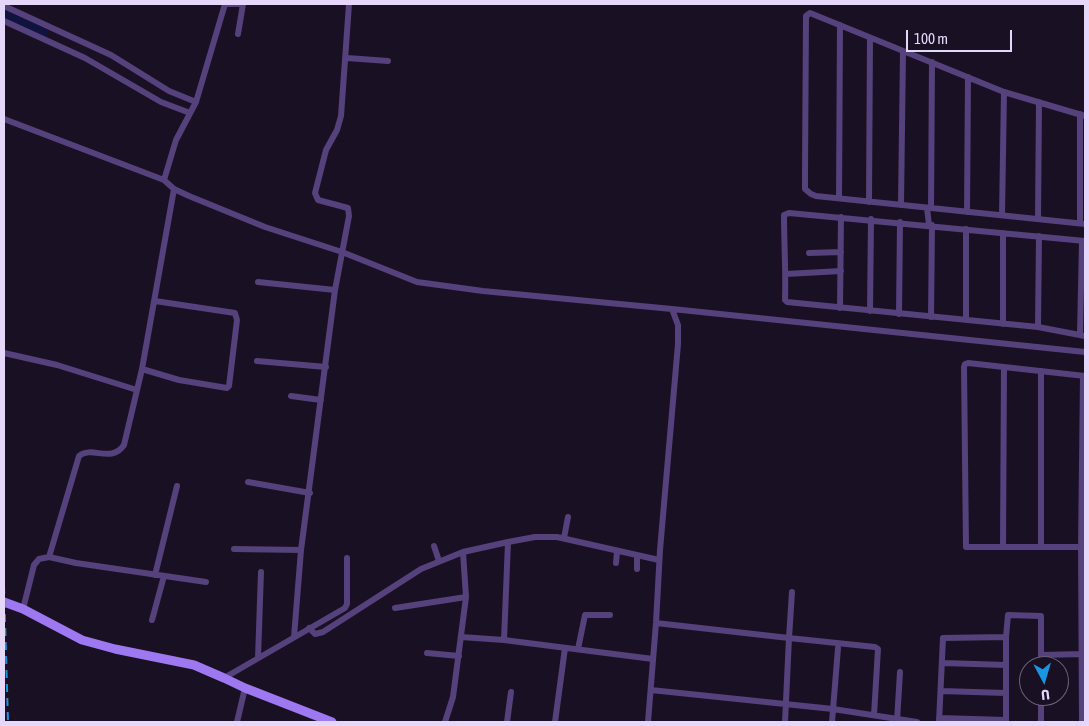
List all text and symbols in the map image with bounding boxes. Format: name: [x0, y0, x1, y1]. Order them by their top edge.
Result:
scale bar: [909, 20, 1015, 52]
text: 100 m: [914, 30, 948, 47]
north arrow: [1019, 656, 1069, 706]
text: U: [1041, 687, 1050, 703]

